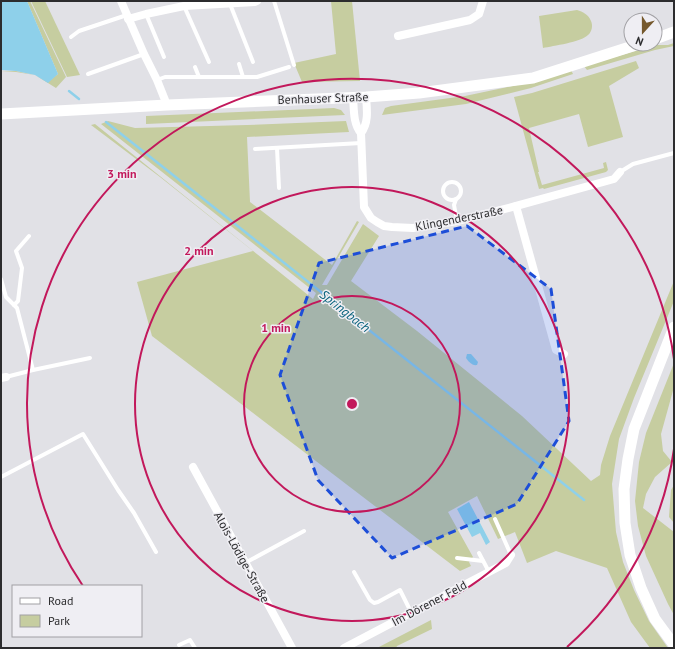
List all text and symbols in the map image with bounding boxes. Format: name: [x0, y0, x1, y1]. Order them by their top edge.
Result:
north arrow: [623, 12, 663, 52]
text: N: [634, 34, 645, 49]
street label: Benhauser Straße: [277, 89, 369, 107]
text: 3 min: [107, 166, 137, 181]
street label: Klingenderstraße: [414, 202, 504, 234]
text: 2 min: [184, 243, 214, 258]
water label: Springbach: [316, 286, 374, 336]
text: 1 min: [261, 320, 291, 335]
centre of rings: [345, 397, 359, 411]
street label: Alois-Lödige-Straße: [211, 509, 273, 605]
street label: Im Dörener Feld: [389, 577, 469, 629]
legend: [12, 585, 142, 637]
text: Road: [48, 593, 73, 608]
text: Park: [48, 613, 70, 628]

